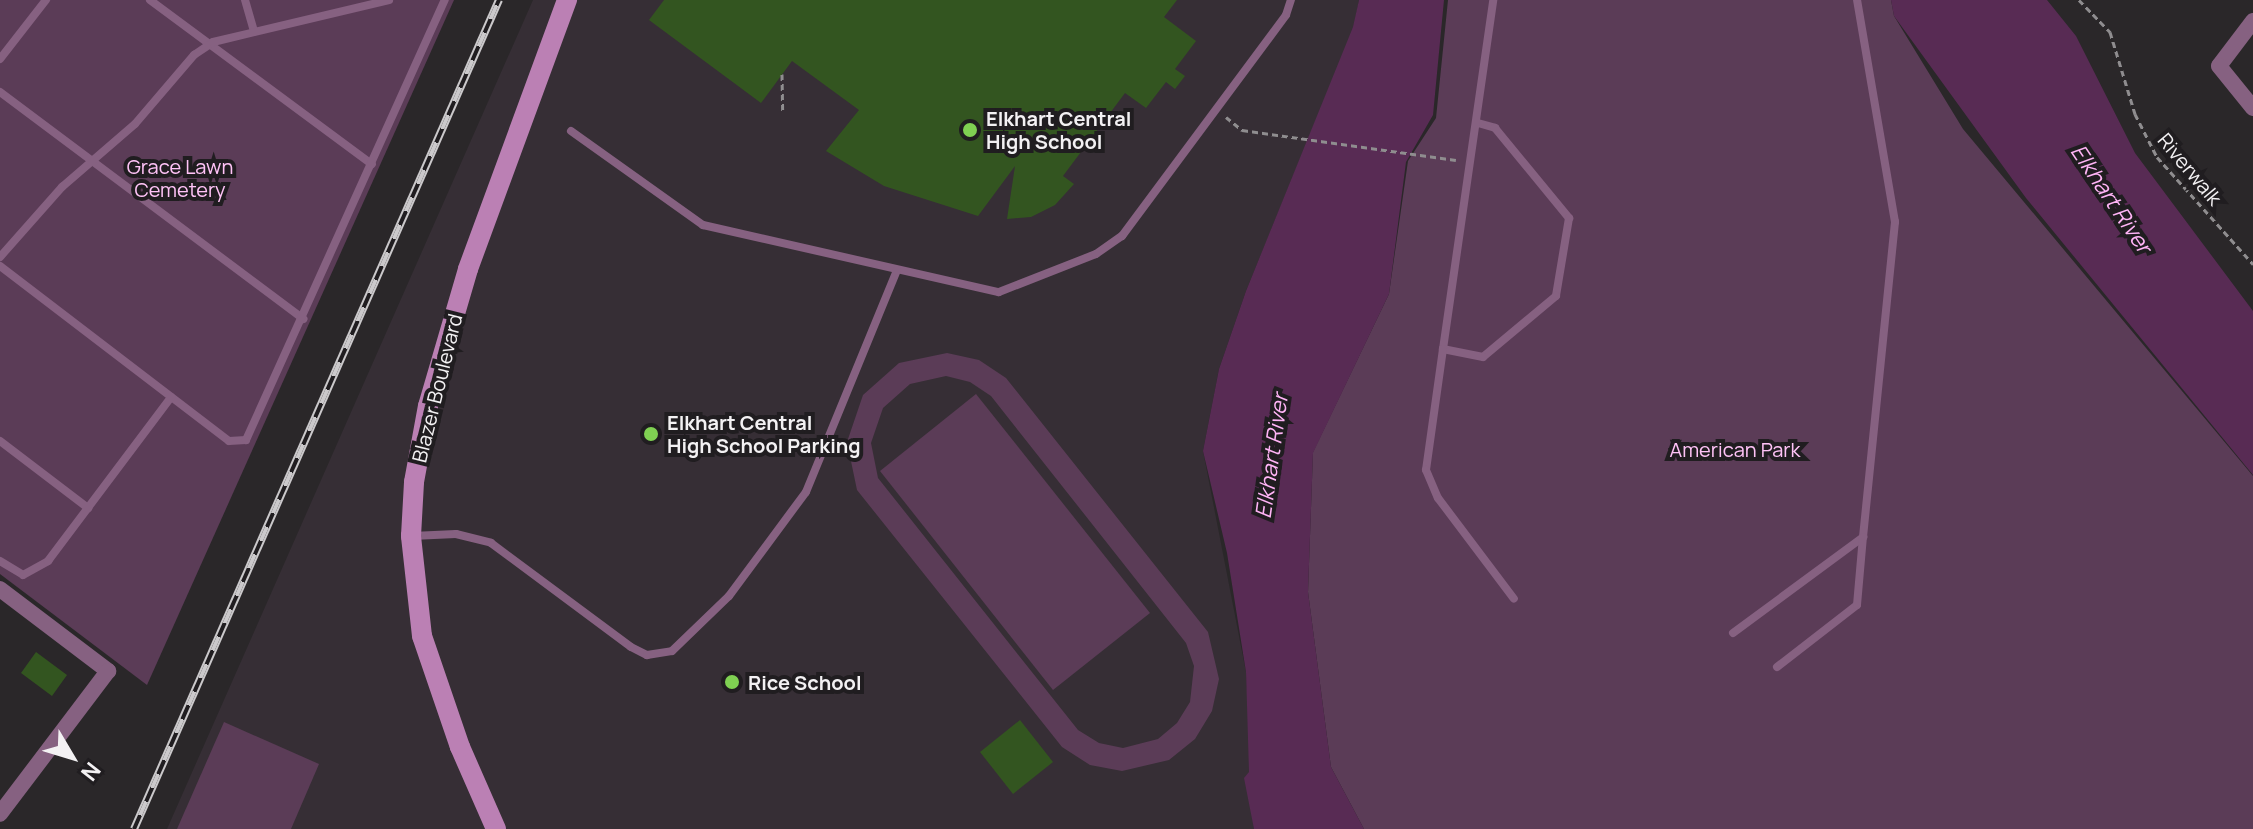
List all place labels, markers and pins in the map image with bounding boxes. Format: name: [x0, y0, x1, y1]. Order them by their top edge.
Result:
place label: Elkhart Central High School: [986, 106, 1131, 153]
marker: Elkhart Central High School: [961, 121, 979, 139]
place label: Elkhart Central High School Parking: [667, 410, 861, 457]
marker: Elkhart Central High School Parking: [642, 425, 660, 443]
place label: Rice School: [748, 670, 862, 694]
marker: Rice School: [723, 673, 741, 691]

